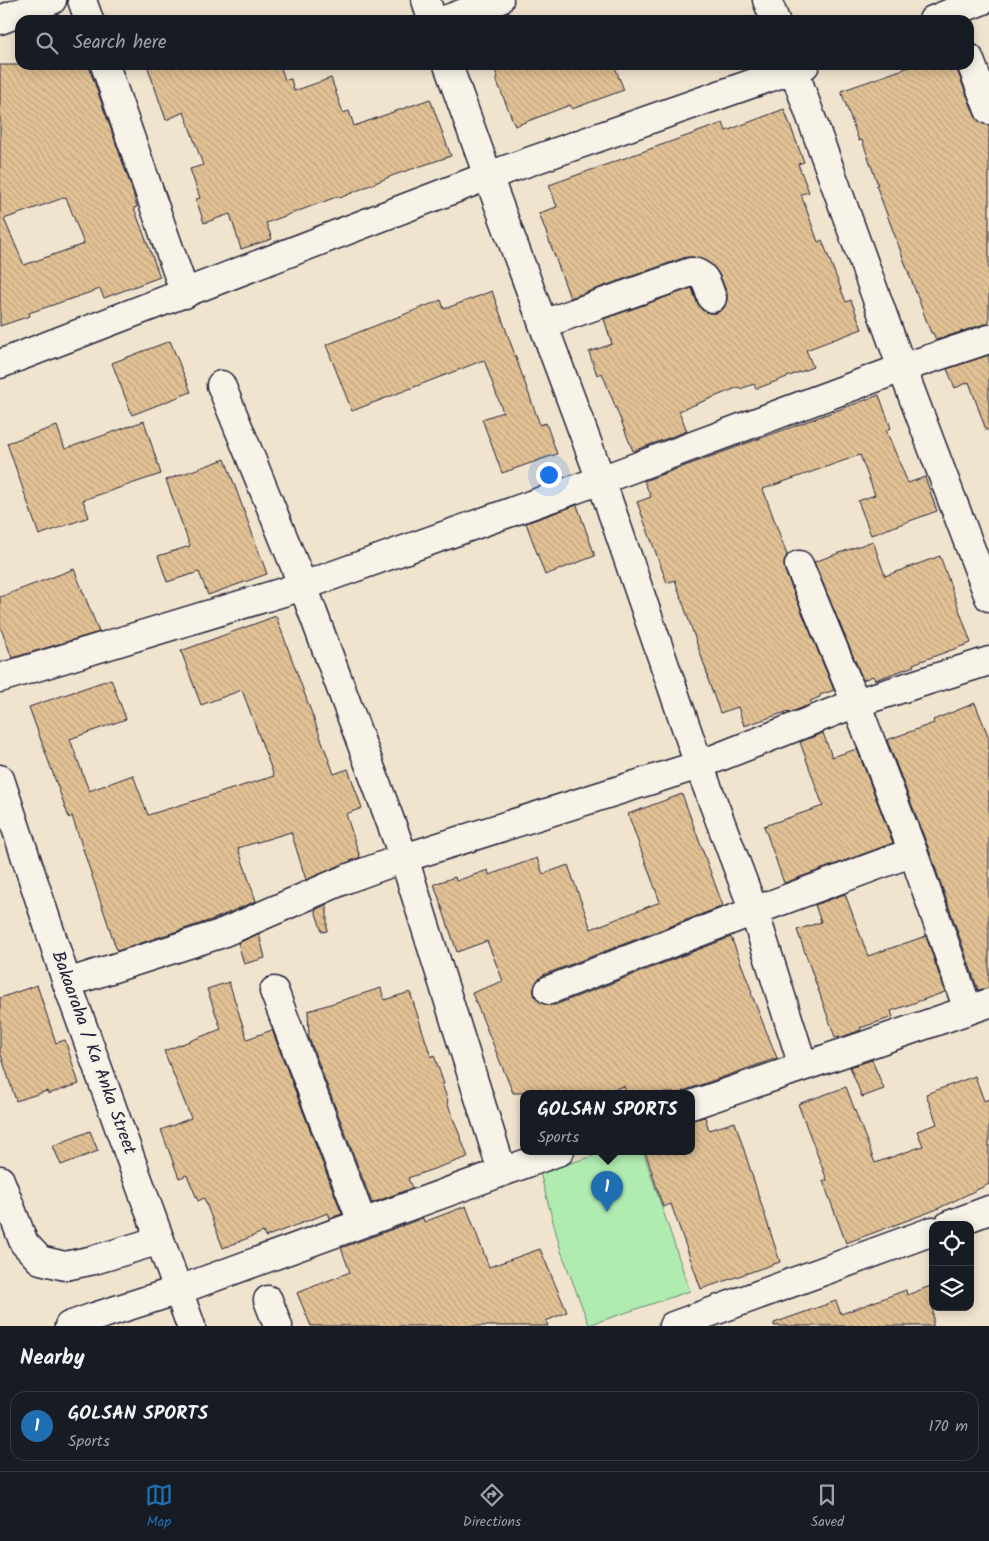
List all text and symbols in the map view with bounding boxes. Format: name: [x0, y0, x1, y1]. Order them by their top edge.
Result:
search box: [15, 15, 974, 70]
text: Search here: [73, 28, 167, 58]
icon: search: [33, 29, 61, 57]
your location: [536, 462, 562, 488]
street label: Bakaaraha / Ka Anka Street: [43, 947, 144, 1160]
popup: [520, 1090, 695, 1155]
text: GOLSAN SPORTS: [537, 1095, 678, 1125]
text: Sports: [537, 1125, 579, 1150]
pin: 1: [591, 1171, 623, 1212]
map controls: [929, 1221, 974, 1311]
button: locate: [929, 1221, 974, 1266]
button: layers: [929, 1266, 974, 1311]
text: Nearby: [20, 1342, 85, 1375]
text: GOLSAN SPORTS: [68, 1399, 208, 1429]
text: 1: [35, 1414, 39, 1439]
text: 170 m: [928, 1414, 968, 1439]
text: Sports: [68, 1429, 110, 1454]
tab: Map: [145, 1481, 173, 1533]
tab: Directions: [463, 1481, 521, 1533]
tab: Saved: [811, 1481, 844, 1533]

